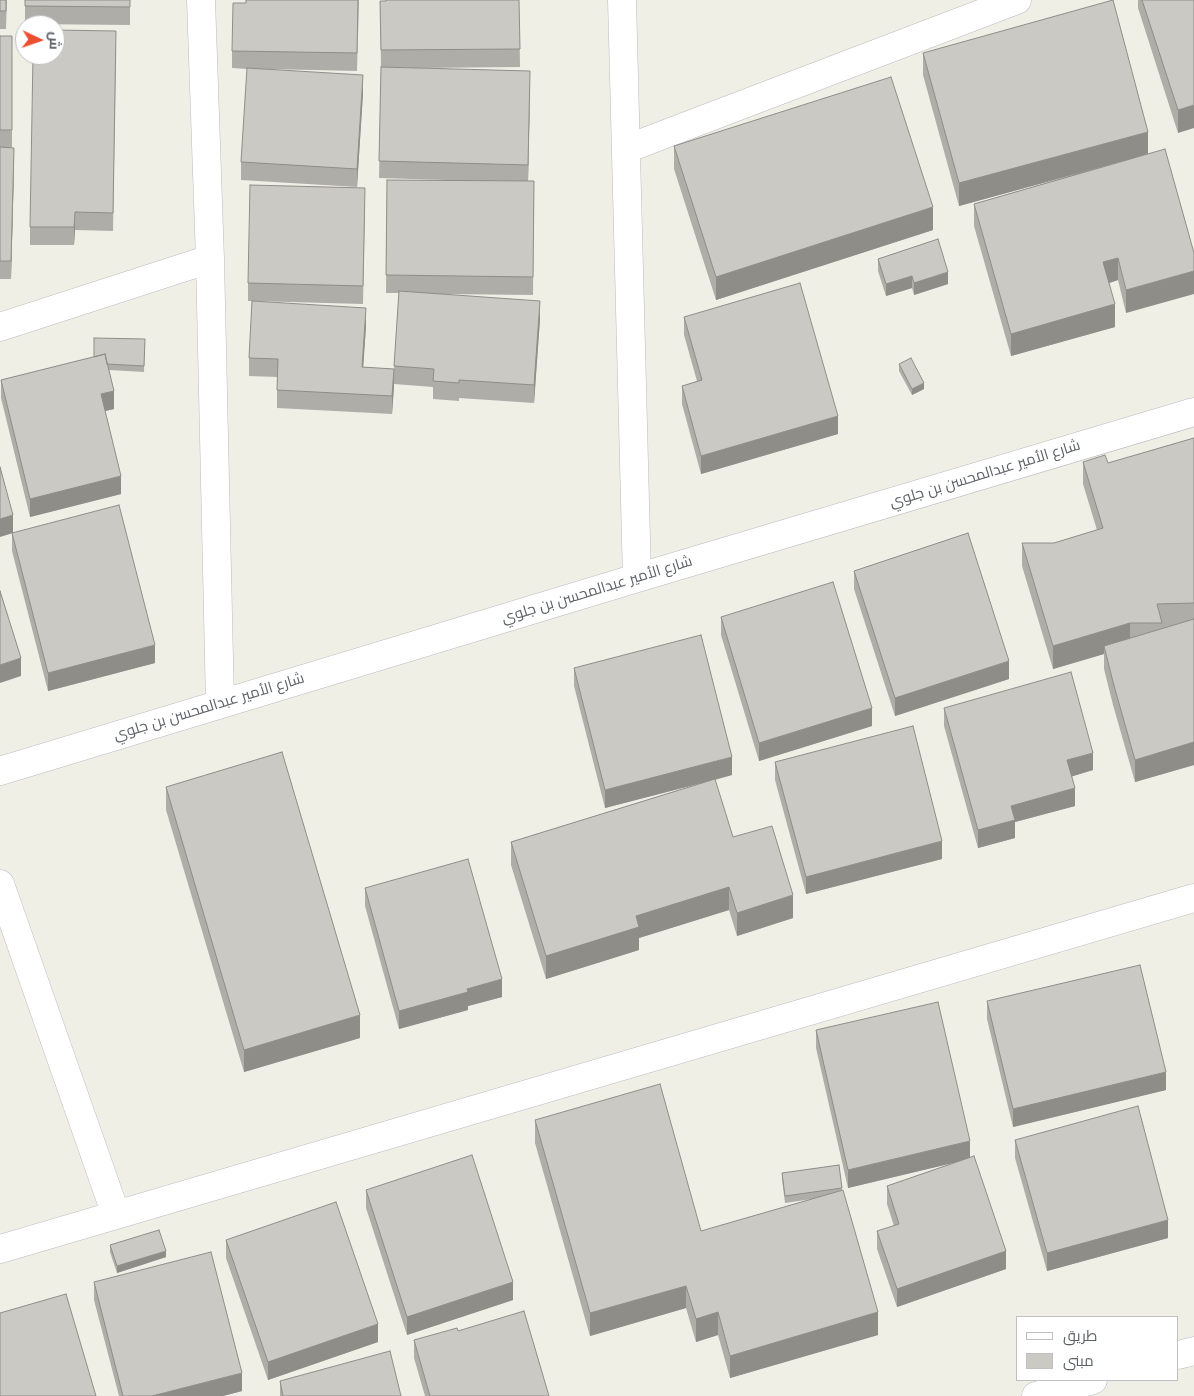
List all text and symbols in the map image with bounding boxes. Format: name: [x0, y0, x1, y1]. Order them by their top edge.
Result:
north arrow: [15, 15, 65, 65]
text: ش: [46, 31, 63, 50]
street label: شارع الأمير عبدالمحسن بن جلوي: [887, 436, 1083, 512]
street label: شارع الأمير عبدالمحسن بن جلوي: [499, 552, 695, 628]
street label: شارع الأمير عبدالمحسن بن جلوي: [111, 669, 307, 745]
legend: [1016, 1316, 1179, 1381]
text: طريق: [1063, 1327, 1097, 1345]
text: مبنى: [1063, 1352, 1094, 1370]

